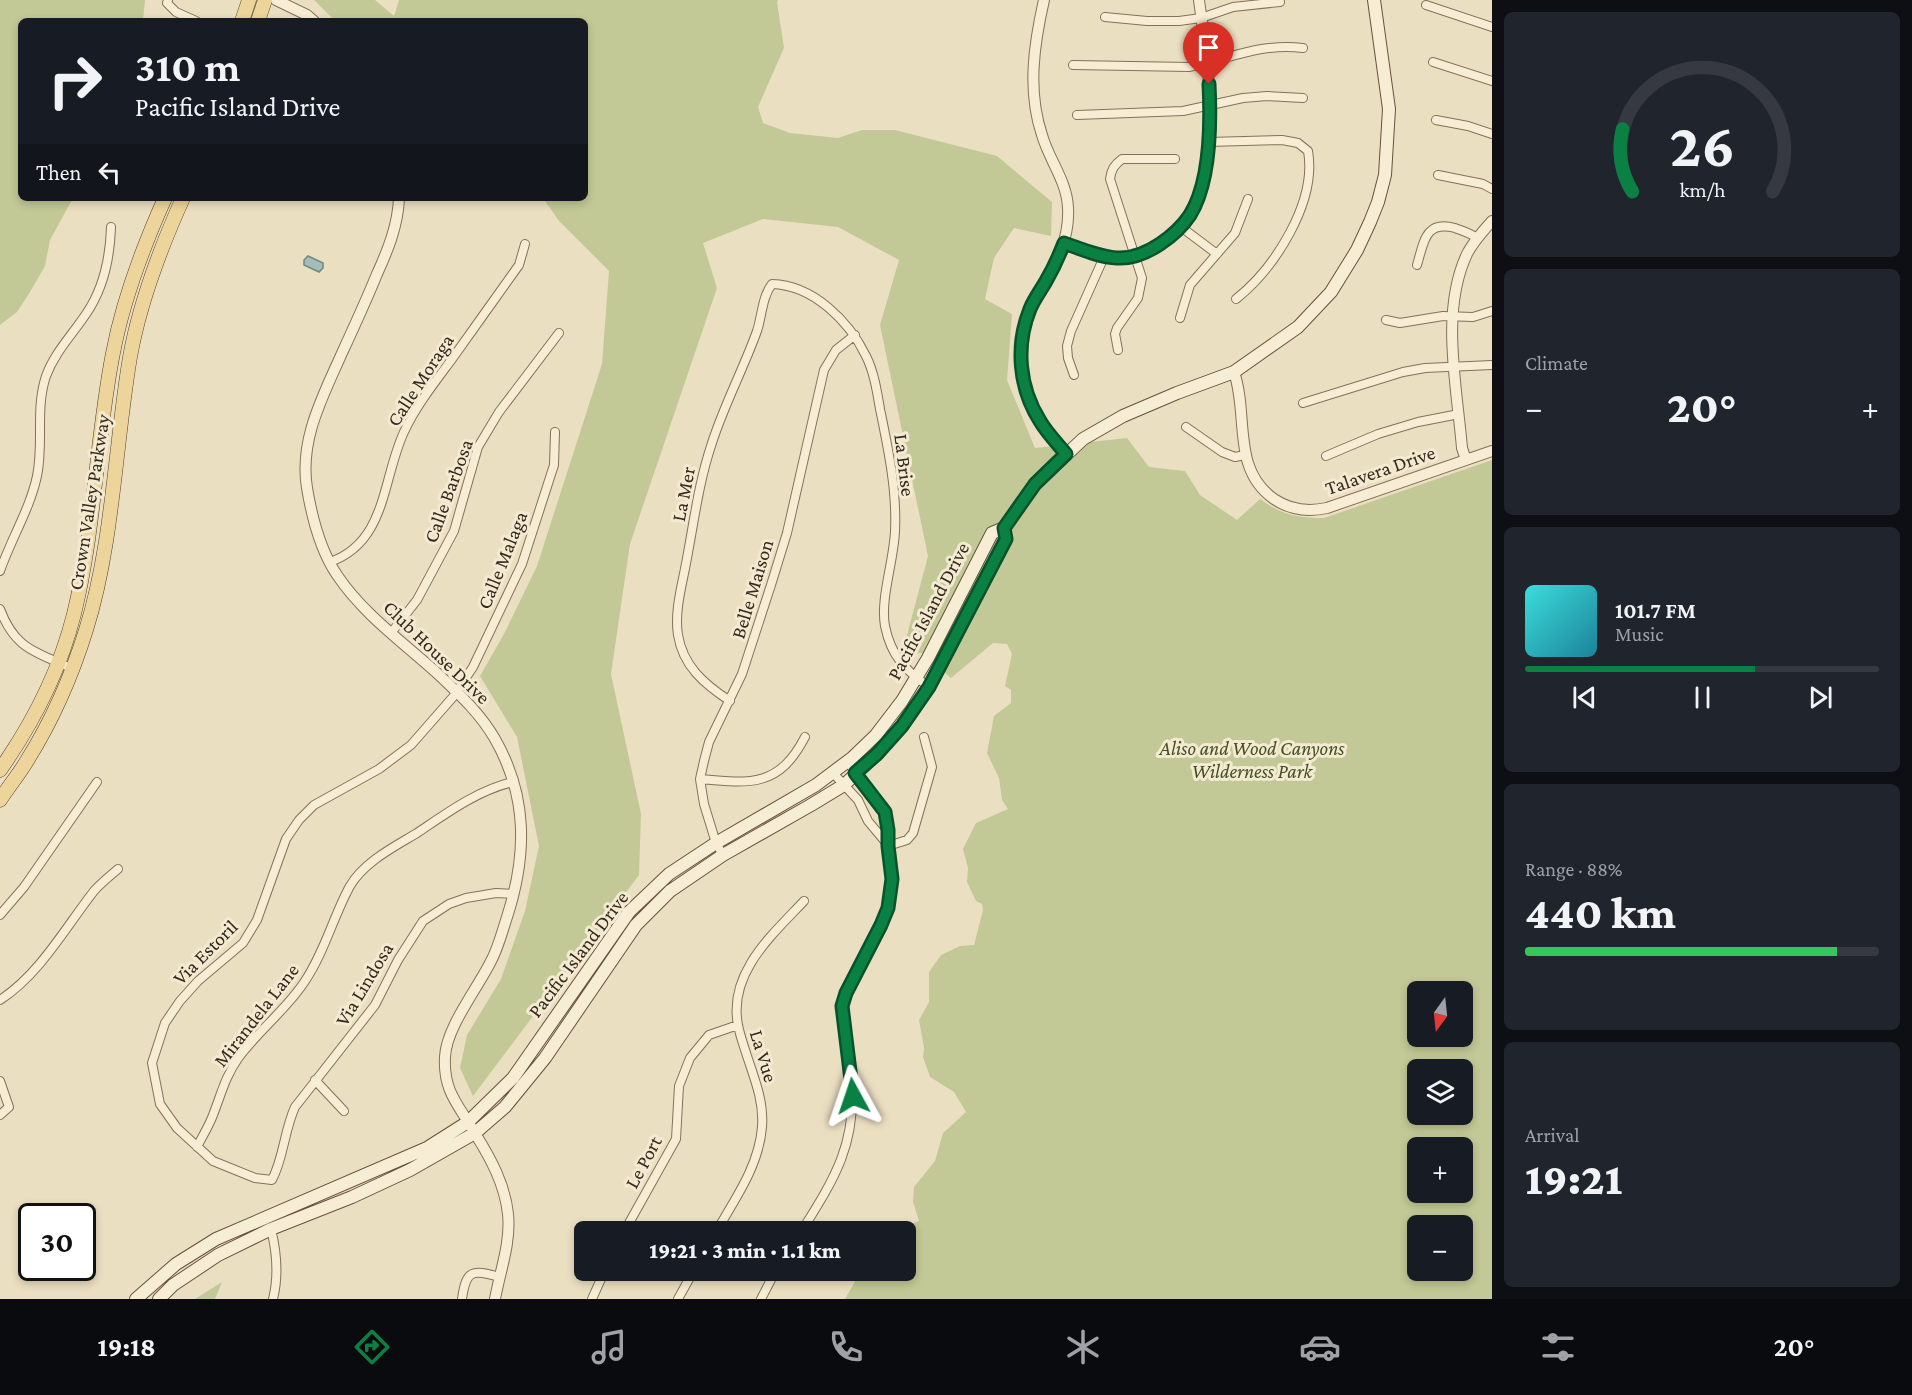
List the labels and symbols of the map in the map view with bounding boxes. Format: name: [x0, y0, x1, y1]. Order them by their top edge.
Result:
pin: [1183, 22, 1234, 84]
street label: Calle Moraga: [382, 330, 459, 431]
street label: Crown Valley Parkway: [64, 412, 115, 592]
street label: La Brise: [890, 432, 920, 498]
street label: Calle Barbosa: [419, 436, 477, 546]
street label: Talavera Drive: [1322, 441, 1438, 499]
street label: La Mer: [667, 465, 699, 523]
street label: Calle Malaga: [472, 508, 532, 612]
street label: Belle Maison: [727, 537, 778, 641]
street label: Pacific Island Drive: [883, 538, 974, 683]
street label: Club House Drive: [379, 596, 495, 708]
park label: Aliso and Wood Canyons Wilderness Park: [1159, 737, 1345, 782]
street label: Pacific Island Drive: [523, 886, 633, 1021]
street label: Via Estoril: [168, 915, 242, 989]
street label: Via Lindosa: [331, 939, 397, 1029]
street label: Mirandela Lane: [209, 959, 303, 1071]
north arrow: [1407, 981, 1473, 1047]
street label: La Vue: [746, 1027, 782, 1085]
position arrow: [821, 1064, 885, 1128]
street label: Le Port: [620, 1132, 666, 1192]
speed limit sign: 30: [18, 1203, 96, 1281]

